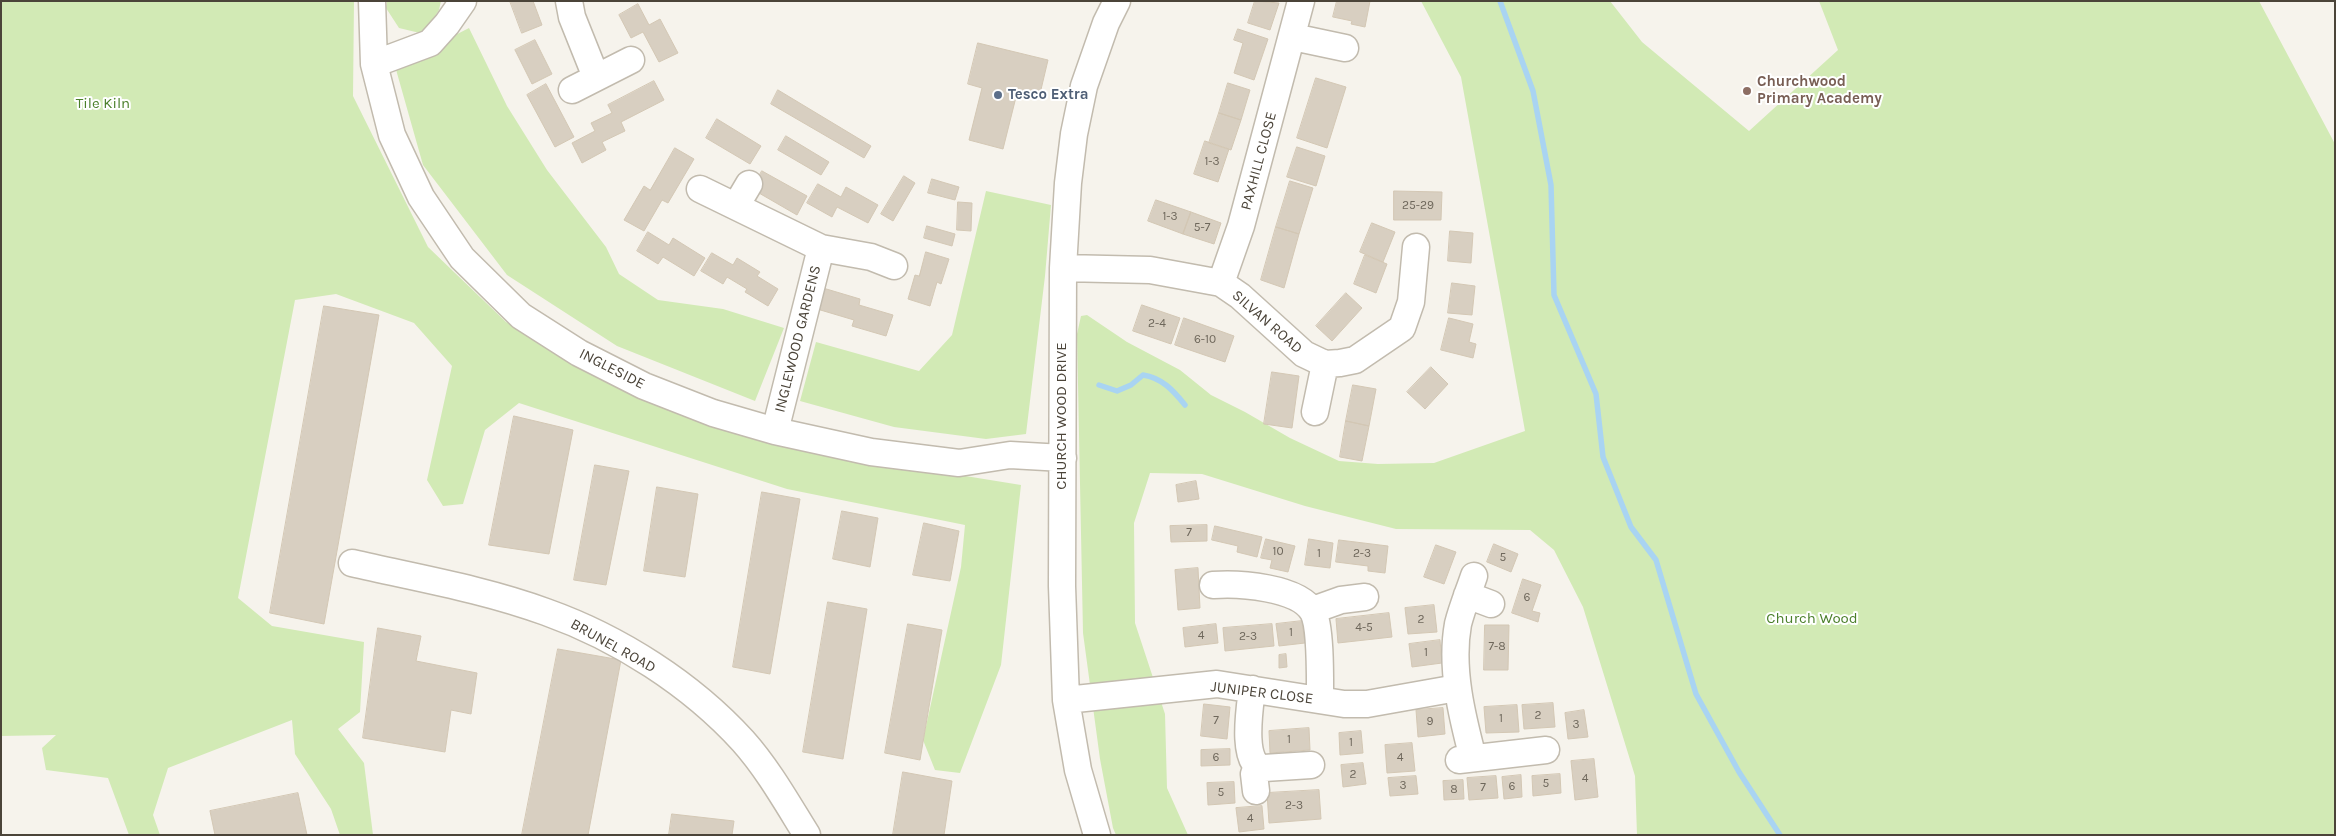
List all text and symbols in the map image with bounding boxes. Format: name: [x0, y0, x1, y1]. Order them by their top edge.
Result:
place label: Churchwood Primary Academy: [1757, 73, 1882, 108]
marker: Churchwood Primary Academy: [1741, 85, 1753, 97]
place label: Tesco Extra: [1008, 86, 1088, 104]
marker: Tesco Extra: [992, 89, 1004, 101]
park label: Tile Kiln: [76, 95, 130, 113]
street label: PAXHILL CLOSE: [1237, 110, 1281, 212]
house number: 1-3: [1204, 155, 1220, 169]
house number: 25-29: [1402, 199, 1434, 213]
house number: 1-3: [1162, 210, 1178, 224]
house number: 5-7: [1194, 221, 1210, 235]
street label: INGLEWOOD GARDENS: [771, 264, 825, 414]
street label: SILVAN ROAD: [1228, 287, 1306, 357]
house number: 2-4: [1148, 317, 1166, 331]
house number: 6-10: [1194, 333, 1216, 347]
street label: CHURCH WOOD DRIVE: [1053, 342, 1071, 490]
street label: INGLESIDE: [576, 345, 648, 393]
house number: 7: [1186, 526, 1192, 540]
house number: 10: [1272, 545, 1284, 559]
house number: 1: [1317, 547, 1321, 561]
house number: 2-3: [1353, 547, 1371, 561]
house number: 5: [1500, 551, 1506, 565]
house number: 6: [1524, 591, 1530, 605]
park label: Church Wood: [1766, 610, 1858, 628]
house number: 2: [1418, 613, 1424, 627]
street label: BRUNEL ROAD: [567, 615, 659, 677]
house number: 4-5: [1355, 621, 1373, 635]
house number: 1: [1289, 626, 1293, 640]
house number: 4: [1198, 629, 1204, 643]
house number: 2-3: [1239, 630, 1257, 644]
house number: 7-8: [1488, 640, 1506, 654]
house number: 1: [1424, 646, 1428, 660]
street label: JUNIPER CLOSE: [1210, 678, 1314, 708]
house number: 2: [1535, 709, 1541, 723]
house number: 1: [1499, 712, 1503, 726]
house number: 7: [1213, 714, 1219, 728]
house number: 9: [1427, 715, 1433, 729]
house number: 3: [1572, 718, 1580, 732]
house number: 1: [1287, 733, 1291, 747]
house number: 1: [1349, 736, 1353, 750]
house number: 6: [1213, 751, 1219, 765]
house number: 4: [1397, 751, 1403, 765]
house number: 2: [1350, 768, 1356, 782]
house number: 4: [1582, 772, 1588, 786]
house number: 5: [1543, 777, 1549, 791]
house number: 3: [1399, 779, 1407, 793]
house number: 6: [1509, 780, 1515, 794]
house number: 7: [1480, 781, 1486, 795]
house number: 8: [1450, 783, 1458, 797]
house number: 5: [1218, 786, 1224, 800]
house number: 2-3: [1285, 799, 1303, 813]
house number: 4: [1247, 812, 1253, 826]

